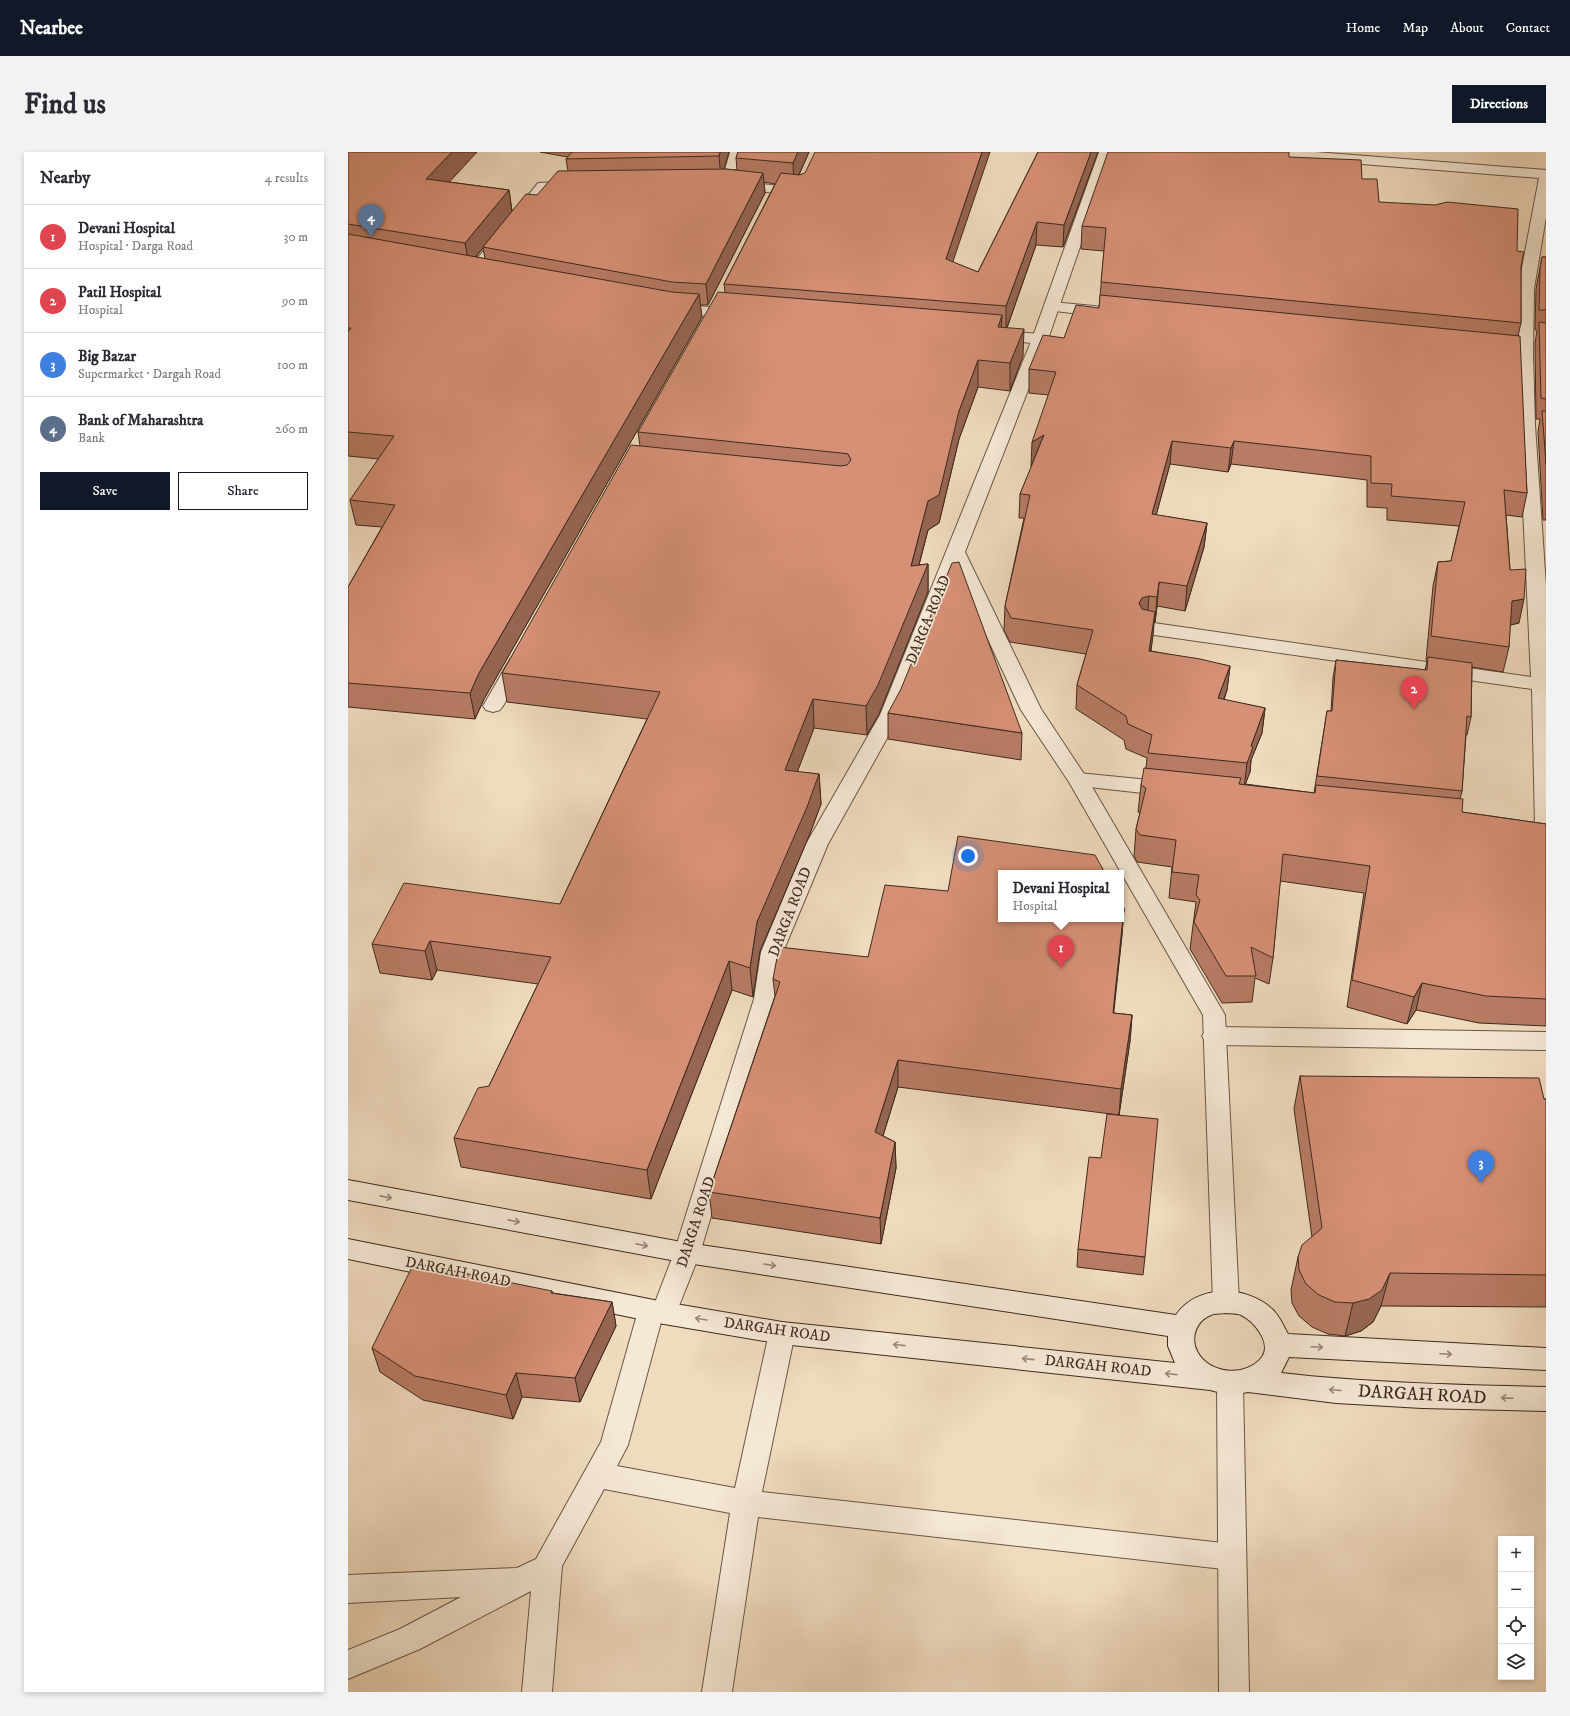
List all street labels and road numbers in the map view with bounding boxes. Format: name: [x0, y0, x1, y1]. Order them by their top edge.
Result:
street label: DARGA ROAD: [901, 573, 955, 667]
street label: DARGA ROAD: [764, 864, 816, 960]
street label: DARGA ROAD: [672, 1174, 720, 1270]
street label: DARGAH ROAD: [403, 1252, 513, 1292]
street label: DARGAH ROAD: [723, 1313, 831, 1347]
street label: DARGAH ROAD: [1044, 1351, 1152, 1381]
street label: DARGAH ROAD: [1357, 1381, 1487, 1409]

